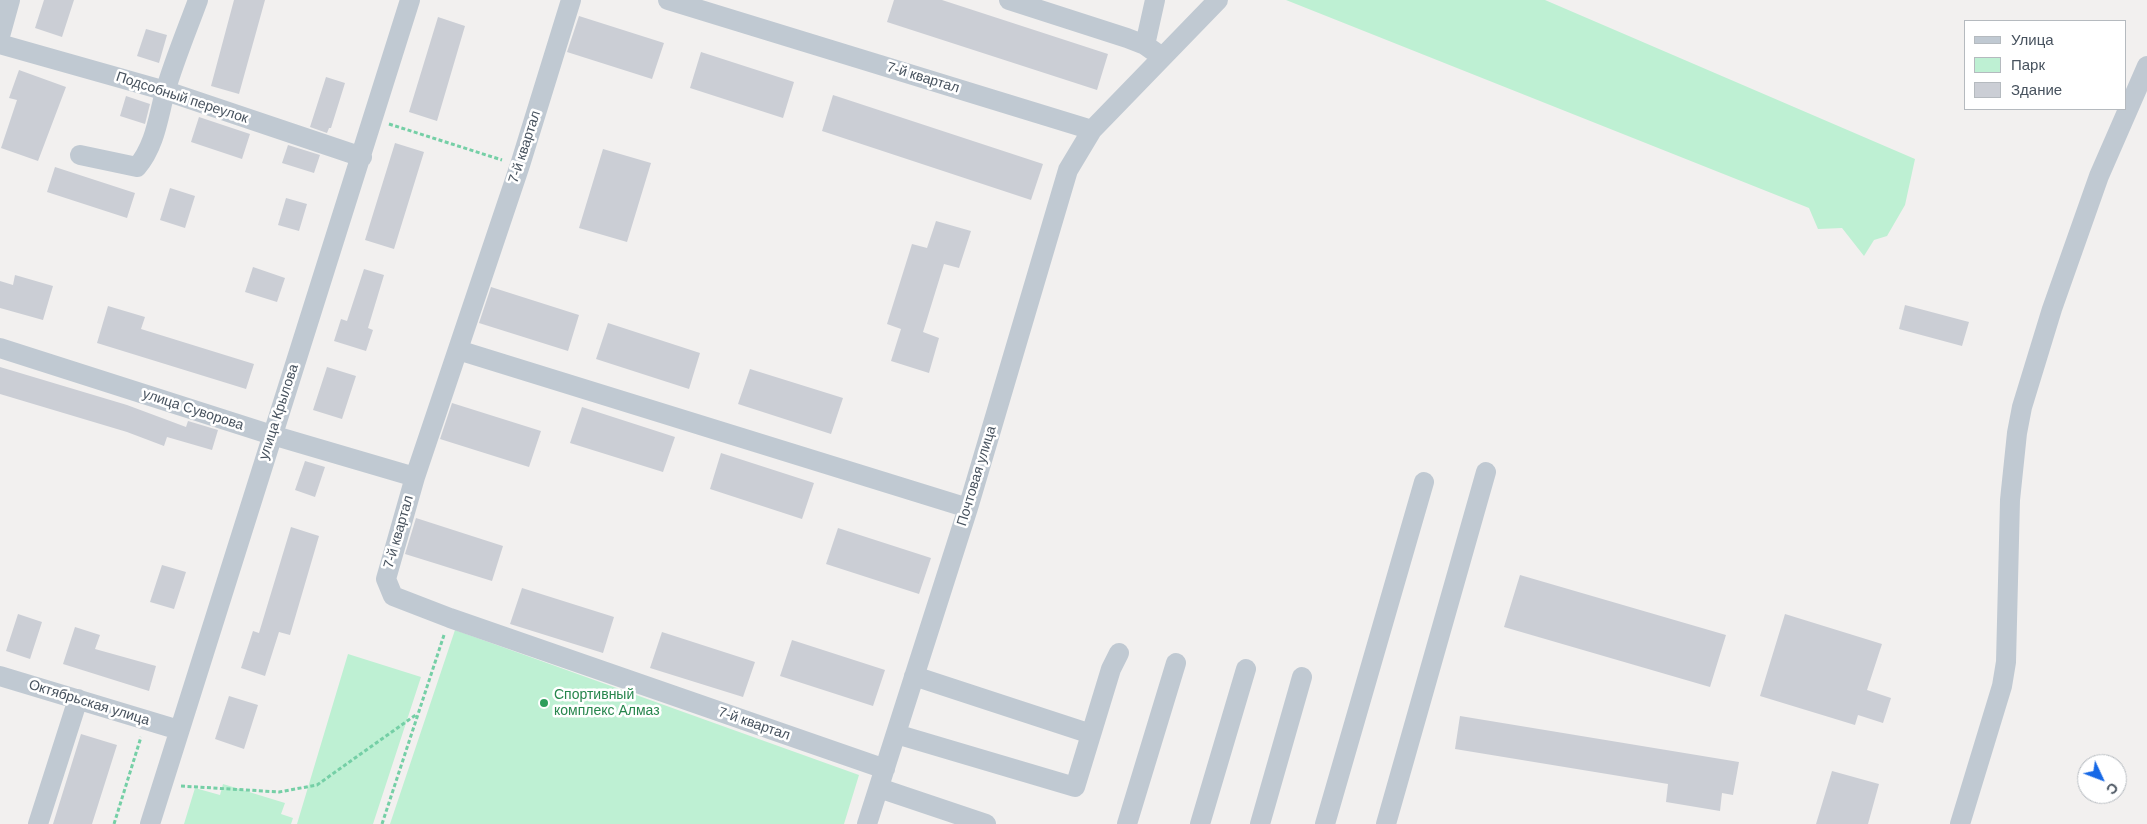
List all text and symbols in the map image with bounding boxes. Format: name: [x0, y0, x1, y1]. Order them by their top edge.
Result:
legend: [1964, 20, 2127, 110]
text: Улица: [2011, 31, 2054, 48]
text: Парк: [2011, 56, 2045, 73]
street label: 7-й квартал: [885, 59, 961, 97]
street label: Подсобный переулок: [114, 69, 250, 127]
text: Здание: [2011, 81, 2062, 98]
street label: 7-й квартал: [505, 109, 545, 185]
street label: улица Крылова: [256, 362, 302, 462]
street label: улица Суворова: [140, 386, 246, 434]
street label: Почтовая улица: [954, 424, 1000, 528]
street label: 7-й квартал: [381, 494, 417, 570]
street label: Октябрьская улица: [27, 677, 151, 729]
place label: Спортивный комплекс Алмаз: [554, 687, 660, 720]
marker: Спортивный комплекс Алмаз: [538, 697, 550, 709]
street label: 7-й квартал: [716, 704, 792, 744]
north arrow: [2077, 754, 2127, 804]
text: С: [2103, 779, 2122, 798]

